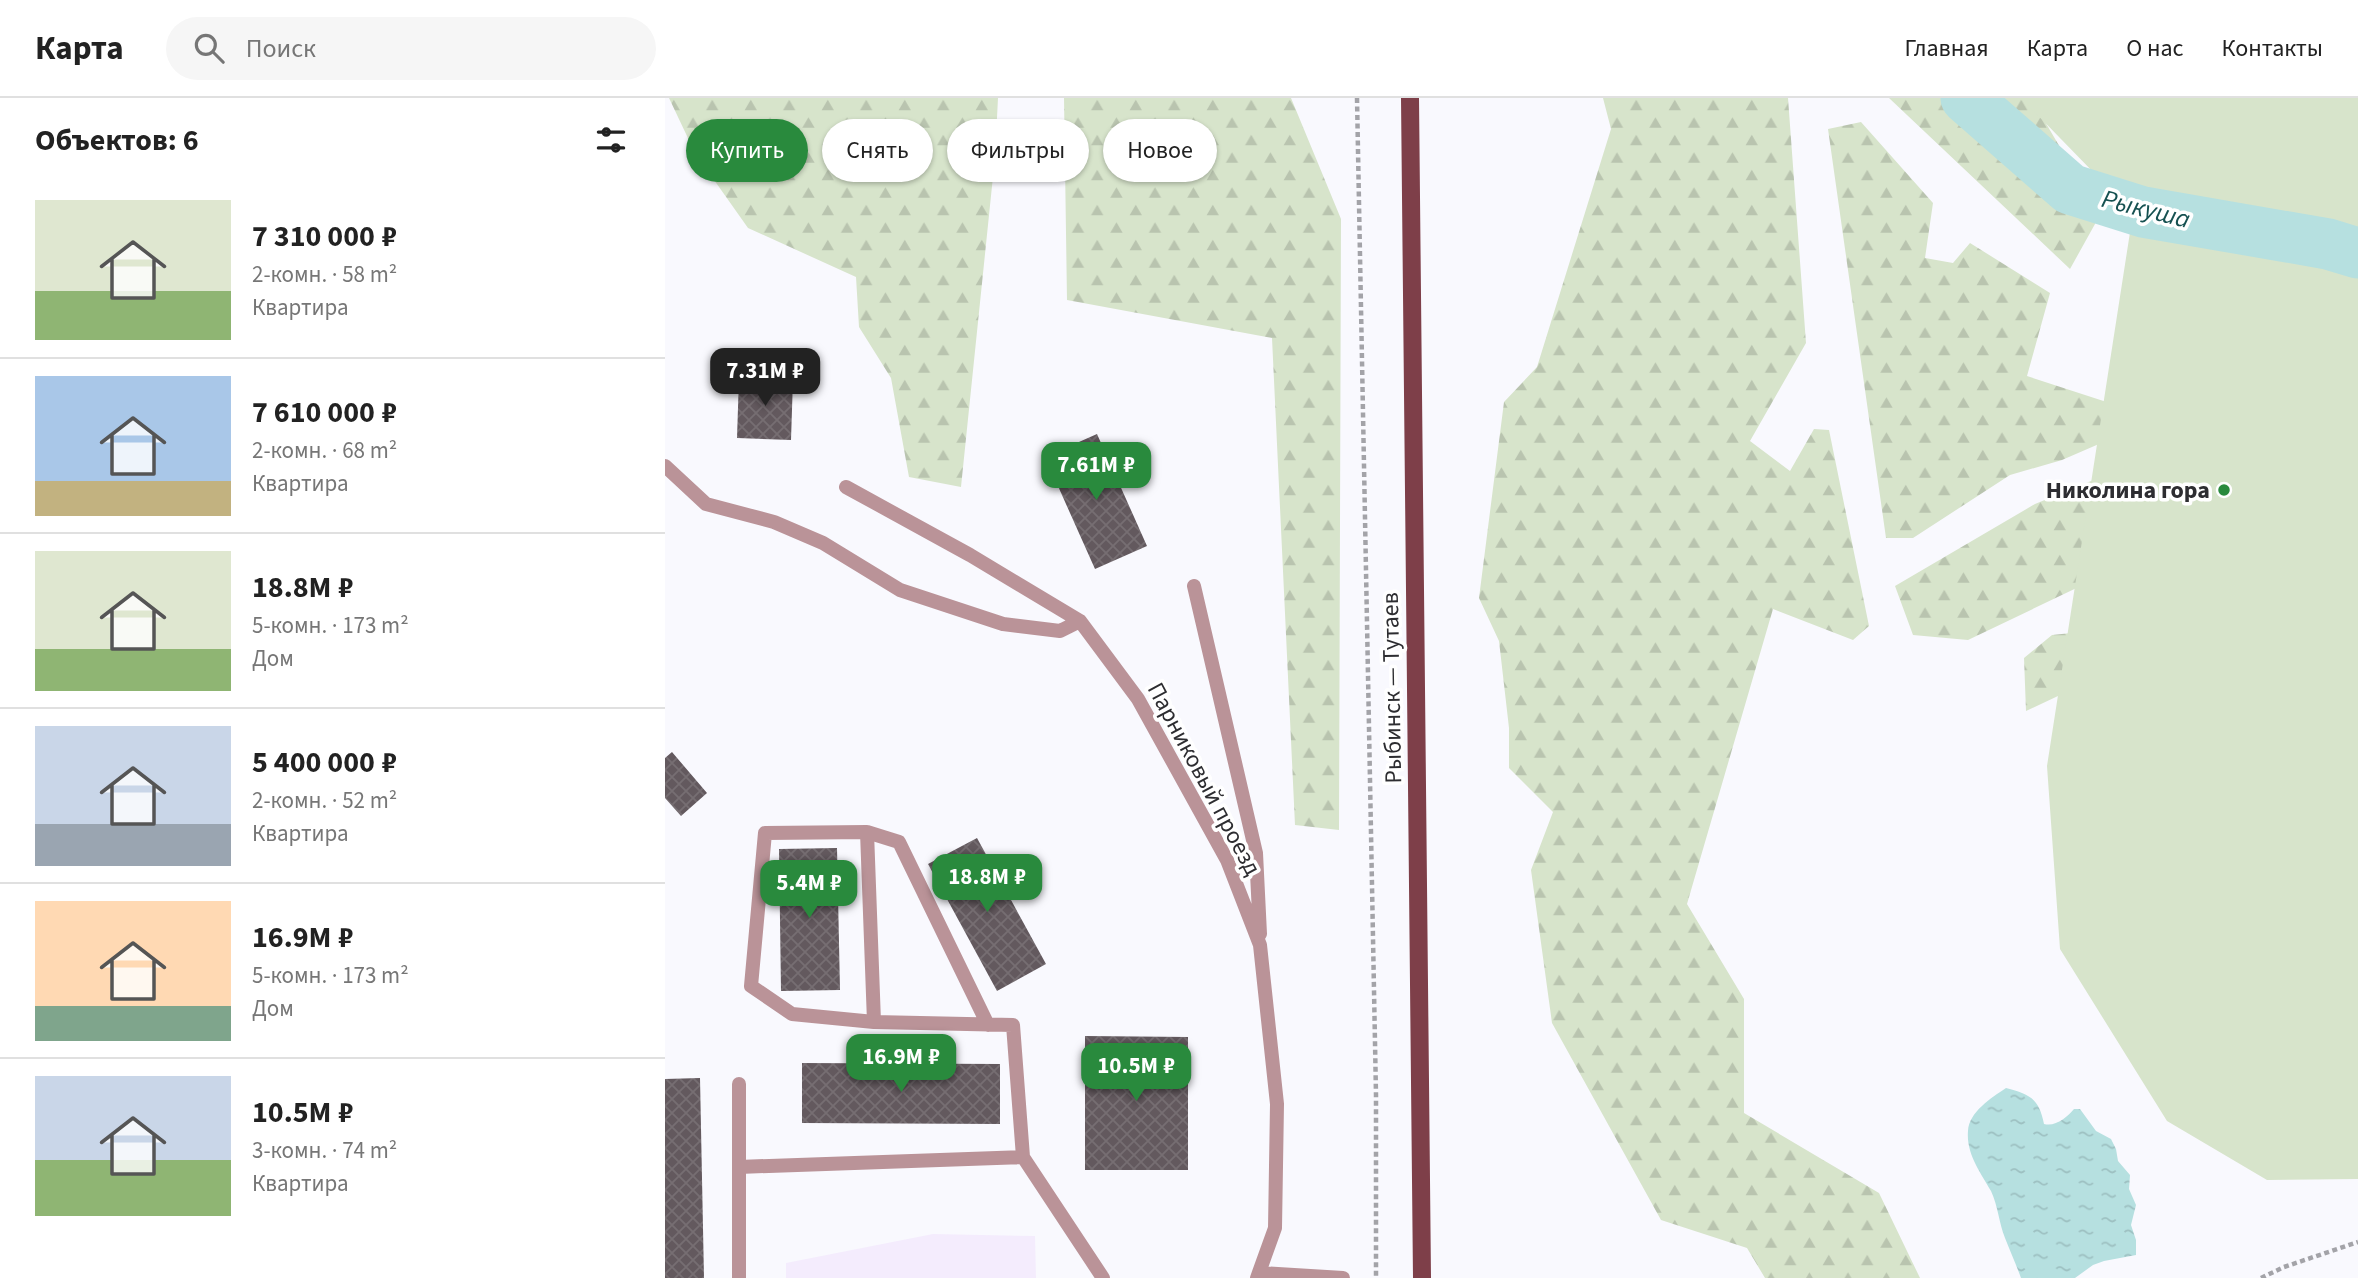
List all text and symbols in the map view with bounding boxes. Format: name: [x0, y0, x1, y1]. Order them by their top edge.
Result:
search box: [166, 17, 656, 80]
text: Карта: [35, 25, 124, 72]
icon: search: [190, 29, 228, 67]
text: Поиск: [246, 30, 316, 67]
text: Главная: [1904, 31, 1989, 66]
text: Карта: [2027, 31, 2088, 66]
text: О нас: [2126, 31, 2183, 66]
text: Контакты: [2221, 31, 2323, 66]
text: Объектов: 6: [35, 119, 199, 162]
chip: Купить: [686, 119, 808, 182]
chip: Снять: [822, 119, 933, 182]
chip: Фильтры: [947, 119, 1089, 182]
chip: Новое: [1103, 119, 1217, 182]
icon: filters: [592, 121, 630, 159]
water label: Рыкуша: [2098, 180, 2194, 238]
text: 7 310 000 ₽: [252, 215, 397, 258]
icon: home: [91, 228, 175, 312]
text: 2-комн. · 58 m²: [252, 258, 397, 291]
text: Квартира: [252, 291, 349, 324]
pin: 7.31M ₽: [700, 348, 830, 408]
text: 7.31M ₽: [726, 354, 804, 387]
text: 7 610 000 ₽: [252, 391, 397, 434]
icon: home: [91, 404, 175, 488]
text: 2-комн. · 68 m²: [252, 434, 397, 467]
pin: 7.61M ₽: [1031, 442, 1161, 502]
text: 7.61M ₽: [1057, 448, 1135, 481]
text: Квартира: [252, 467, 349, 500]
place label: Николина гора: [2046, 473, 2210, 508]
marker: Николина гора: [2216, 482, 2232, 498]
text: 18.8M ₽: [252, 566, 353, 609]
icon: home: [91, 579, 175, 663]
street label: Рыбинск — Тутаев: [1373, 592, 1411, 784]
text: 5-комн. · 173 m²: [252, 609, 409, 642]
text: Дом: [252, 642, 294, 675]
street label: Парниковый проезд: [1138, 676, 1270, 882]
text: 5 400 000 ₽: [252, 741, 397, 784]
icon: home: [91, 754, 175, 838]
text: 2-комн. · 52 m²: [252, 784, 397, 817]
text: Квартира: [252, 817, 349, 850]
pin: 18.8M ₽: [922, 854, 1052, 914]
pin: 5.4M ₽: [752, 860, 866, 920]
text: 18.8M ₽: [948, 860, 1026, 893]
text: 5.4M ₽: [776, 866, 842, 899]
text: 16.9M ₽: [252, 916, 353, 959]
icon: home: [91, 929, 175, 1013]
text: 5-комн. · 173 m²: [252, 959, 409, 992]
text: Дом: [252, 992, 294, 1025]
pin: 16.9M ₽: [836, 1034, 966, 1094]
text: 16.9M ₽: [862, 1040, 940, 1073]
pin: 10.5M ₽: [1071, 1044, 1201, 1103]
text: 10.5M ₽: [1097, 1049, 1175, 1082]
text: 10.5M ₽: [252, 1091, 353, 1134]
icon: home: [91, 1104, 175, 1188]
text: 3-комн. · 74 m²: [252, 1134, 397, 1167]
text: Квартира: [252, 1167, 349, 1200]

